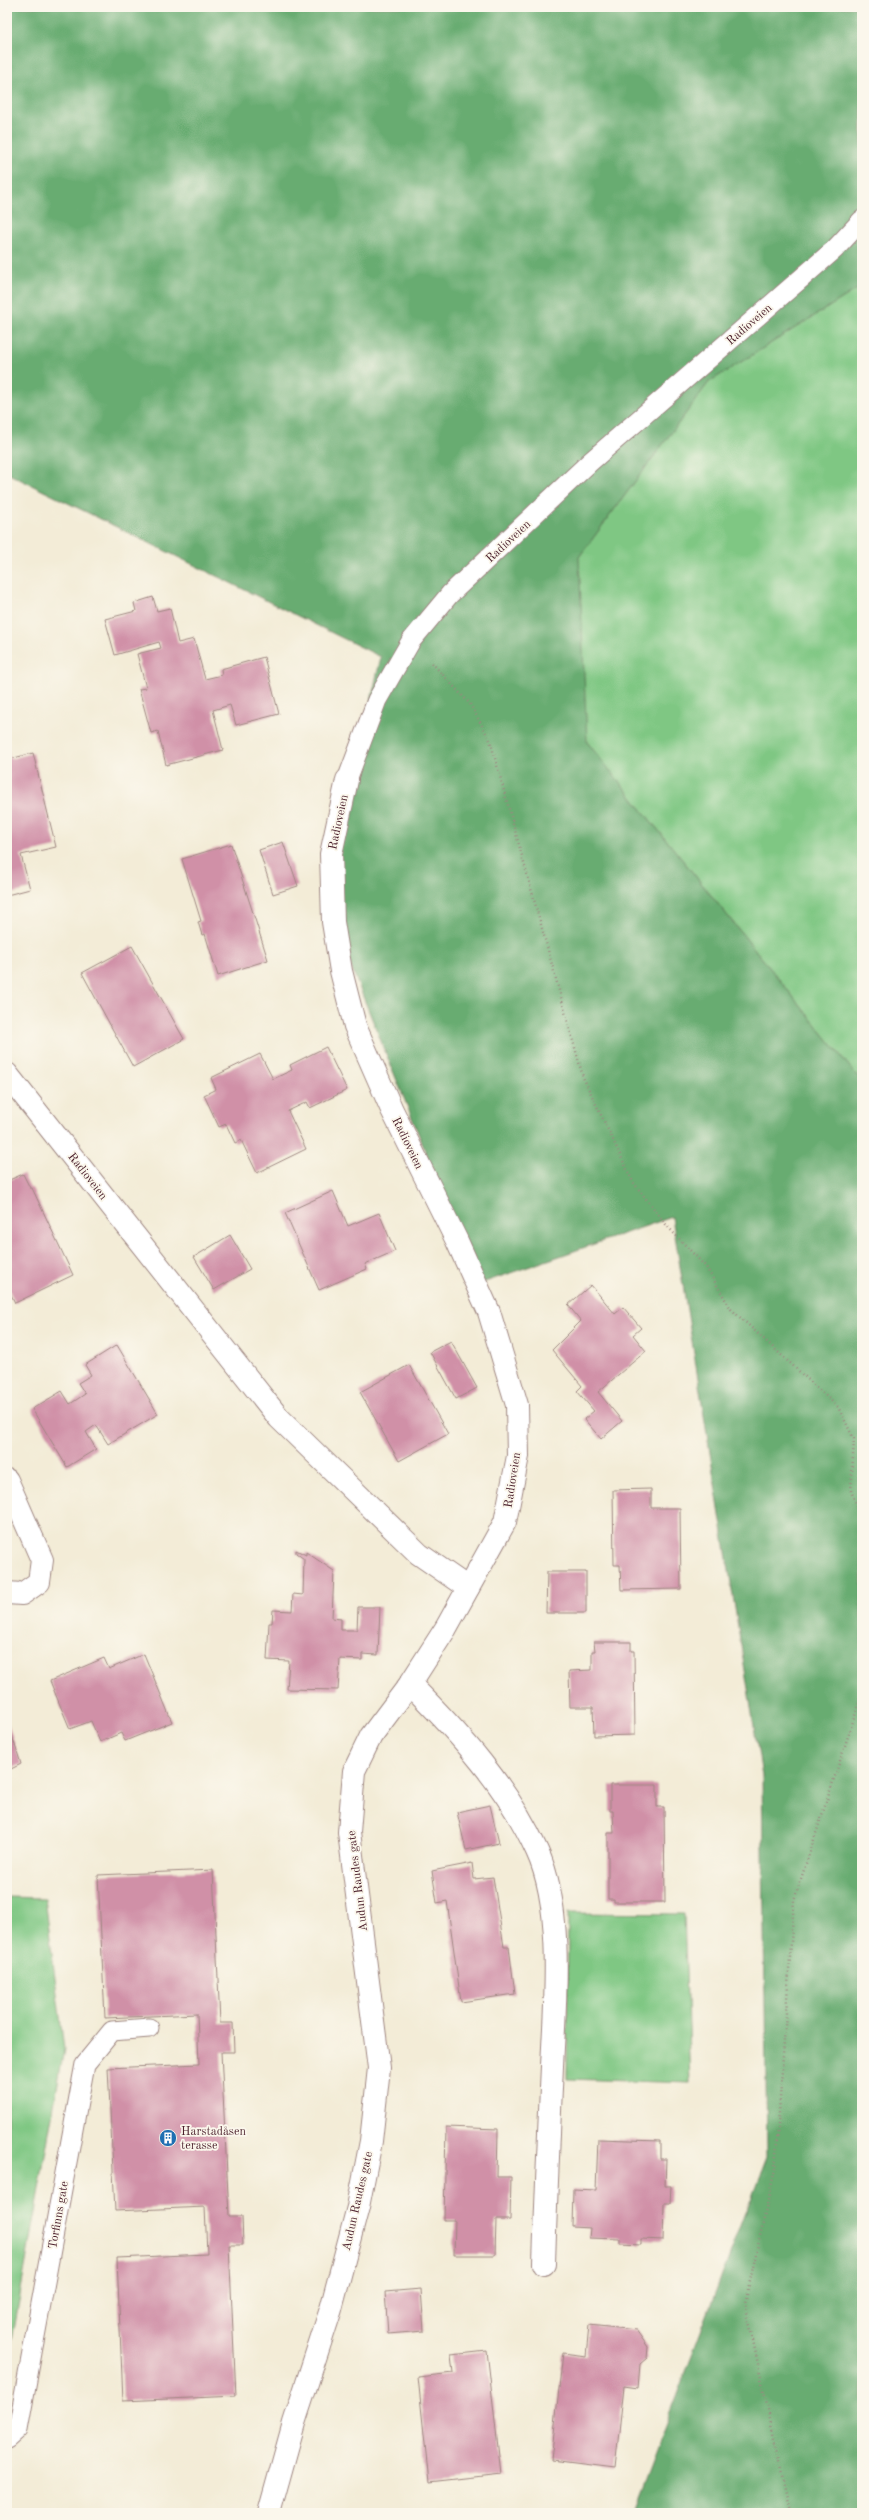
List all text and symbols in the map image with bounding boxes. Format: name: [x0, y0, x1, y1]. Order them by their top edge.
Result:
street label: Radioveien: [725, 302, 775, 348]
street label: Radioveien: [484, 518, 534, 565]
street label: Radioveien: [327, 793, 351, 851]
street label: Radioveien: [389, 1116, 425, 1172]
street label: Radioveien: [65, 1151, 109, 1203]
street label: Radioveien: [503, 1451, 523, 1509]
street label: Audun Raudes gate: [346, 1829, 370, 1932]
place label: Harstadåsen terasse: [181, 2126, 247, 2152]
building icon: Harstadåsen terasse: [158, 2128, 178, 2148]
street label: Audun Raudes gate: [341, 2150, 375, 2252]
street label: Torfinns gate: [47, 2180, 71, 2250]

